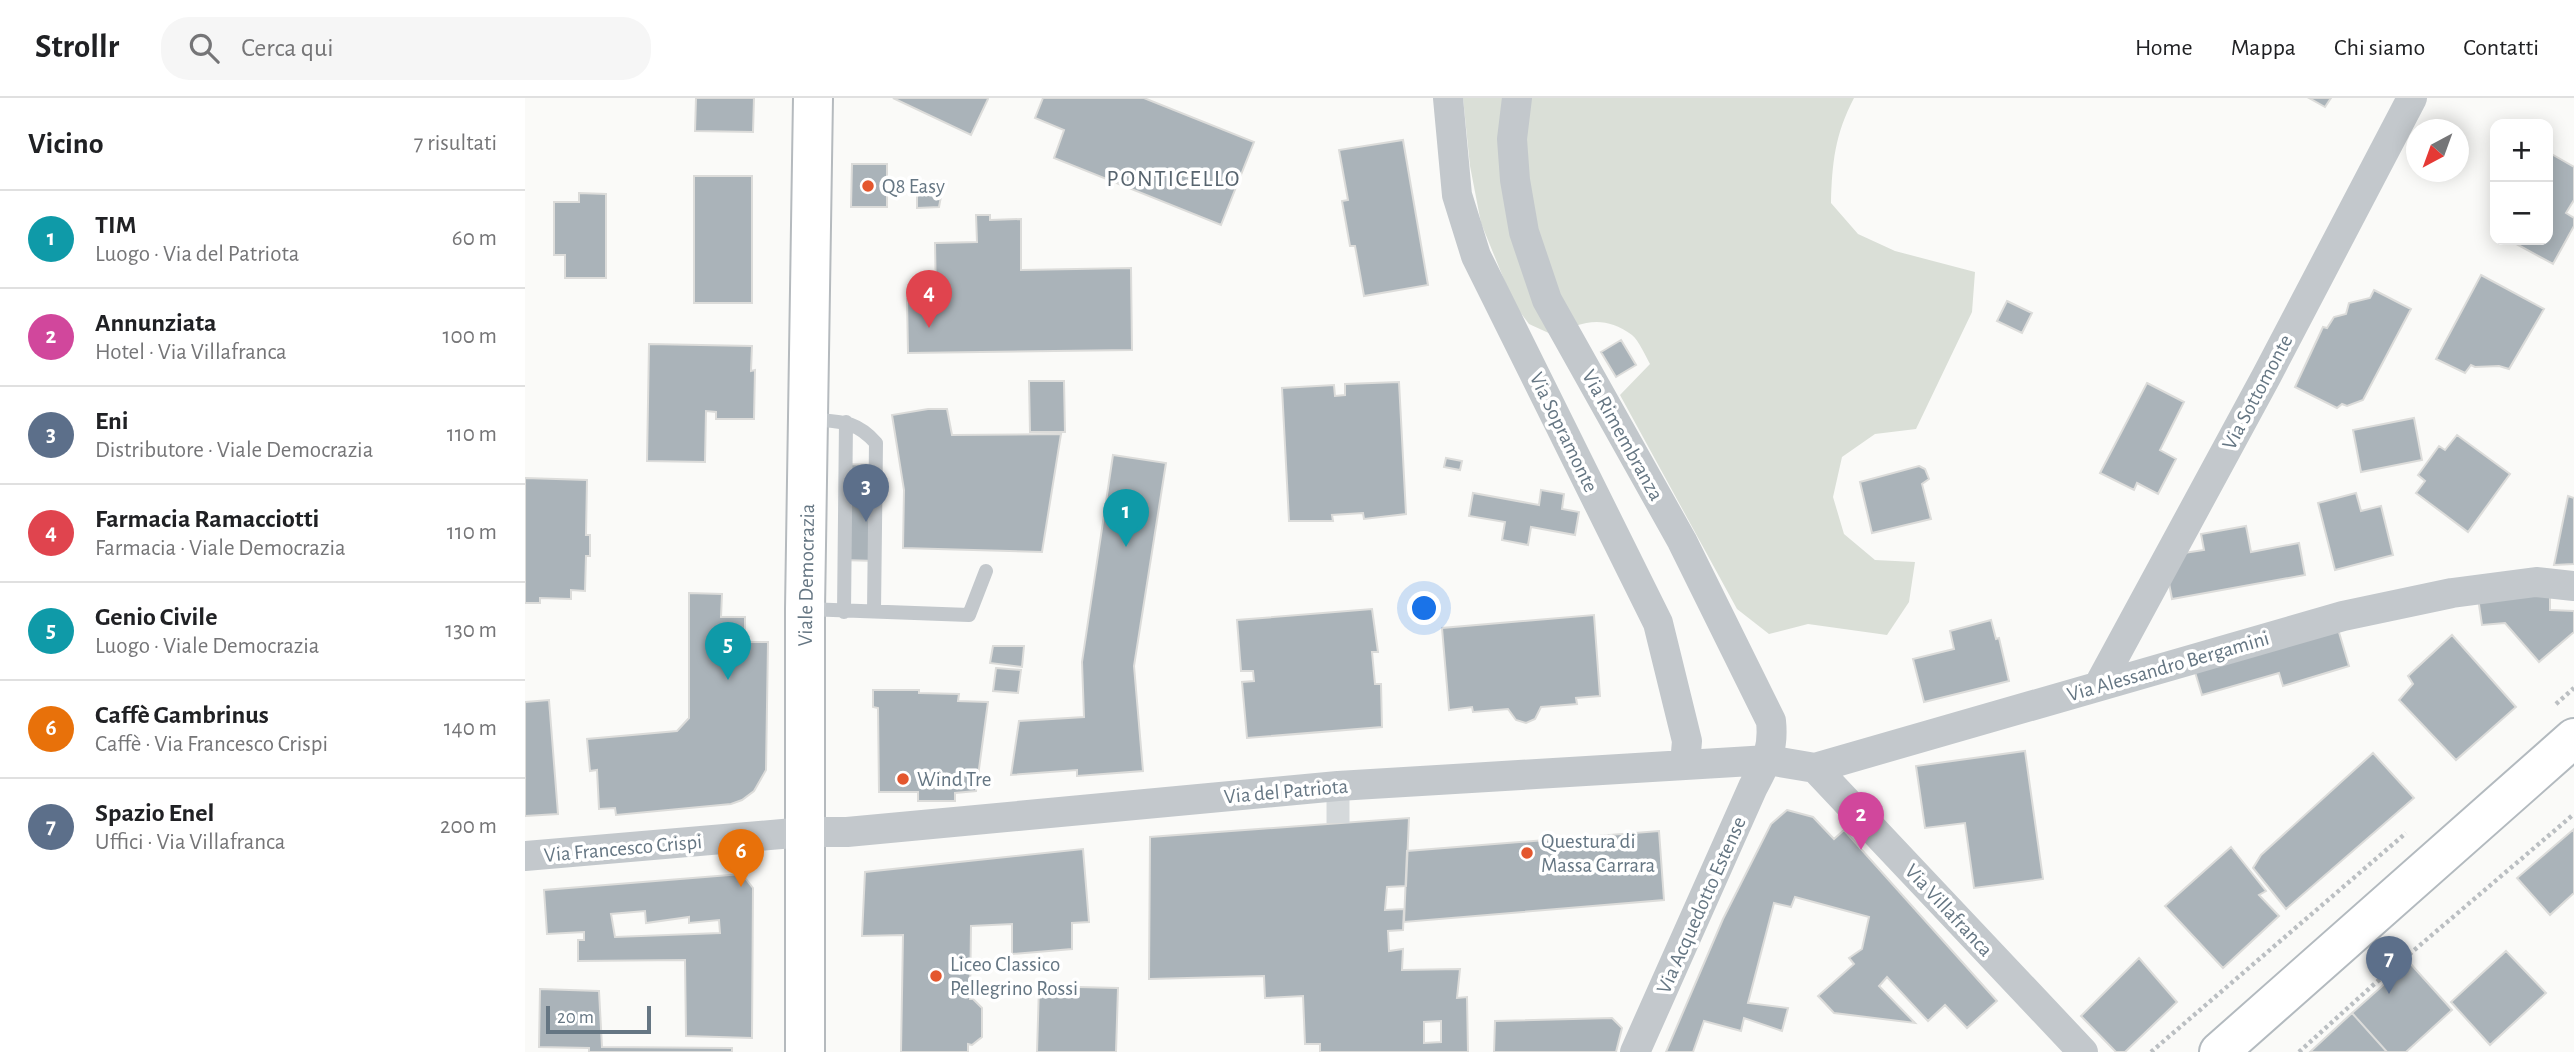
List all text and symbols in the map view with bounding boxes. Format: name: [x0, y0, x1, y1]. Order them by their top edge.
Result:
search box: [161, 17, 651, 80]
icon: search: [185, 29, 223, 67]
text: Strollr: [35, 31, 119, 64]
text: Cerca qui: [241, 35, 333, 61]
text: Home: [2135, 36, 2193, 60]
text: Mappa: [2231, 36, 2296, 60]
text: Chi siamo: [2334, 36, 2425, 60]
text: Contatti: [2463, 36, 2539, 60]
north arrow: [2406, 119, 2469, 182]
map controls: [2490, 119, 2553, 245]
button: +: [2490, 119, 2553, 182]
text: Vicino: [28, 129, 104, 159]
text: 7 risultati: [414, 132, 497, 155]
district label: PONTICELLO: [1107, 168, 1241, 191]
place label: Q8 Easy: [882, 176, 945, 197]
marker: Q8 Easy: [860, 178, 876, 194]
button: −: [2490, 182, 2553, 245]
text: TIM: [95, 212, 136, 238]
text: 1: [47, 227, 55, 250]
text: 60 m: [452, 227, 497, 250]
text: Luogo · Via del Patriota: [95, 243, 299, 266]
pin: 4: [906, 270, 952, 328]
text: Annunziata: [95, 310, 217, 336]
text: 2: [46, 325, 56, 348]
text: 100 m: [443, 325, 497, 348]
street label: Via Sottomonte: [2218, 331, 2297, 453]
text: Hotel · Via Villafranca: [95, 341, 287, 364]
street label: Via Rimembranza: [1578, 366, 1667, 504]
street label: Via Sopramonte: [1526, 369, 1602, 495]
text: Eni: [95, 408, 129, 434]
text: 3: [46, 423, 56, 446]
text: 110 m: [447, 423, 497, 446]
text: Distributore · Viale Democrazia: [95, 439, 373, 462]
pin: 3: [843, 464, 889, 522]
pin: 1: [1103, 489, 1149, 547]
street label: Viale Democrazia: [795, 503, 818, 647]
text: Farmacia Ramacciotti: [95, 506, 319, 532]
text: 4: [45, 521, 57, 544]
text: 110 m: [447, 521, 497, 544]
text: Farmacia · Viale Democrazia: [95, 537, 346, 560]
your location: [1407, 591, 1441, 625]
text: Genio Civile: [95, 604, 217, 630]
text: 5: [46, 619, 56, 642]
text: 130 m: [445, 619, 497, 642]
pin: 5: [705, 622, 751, 680]
street label: Via Alessandro Bergamini: [2065, 628, 2272, 705]
text: Luogo · Viale Democrazia: [95, 635, 319, 658]
text: Caffè Gambrinus: [95, 702, 269, 728]
text: 6: [45, 717, 57, 740]
text: 140 m: [444, 717, 497, 740]
text: Caffè · Via Francesco Crispi: [95, 733, 328, 756]
place label: Wind Tre: [917, 769, 991, 790]
marker: Wind Tre: [895, 771, 911, 787]
street label: Via del Patriota: [1223, 776, 1349, 807]
pin: 2: [1838, 792, 1884, 850]
text: Spazio Enel: [95, 800, 214, 826]
street label: Via Acquedotto Estense: [1653, 814, 1750, 997]
text: 7: [46, 815, 56, 838]
text: 200 m: [440, 815, 497, 838]
pin: 6: [718, 829, 764, 887]
text: Uffici · Via Villafranca: [95, 831, 285, 854]
street label: Via Francesco Crispi: [543, 831, 703, 866]
place label: Questura di Massa Carrara: [1541, 831, 1656, 876]
marker: Questura di Massa Carrara: [1519, 845, 1535, 861]
street label: Via Villafranca: [1901, 860, 1997, 961]
pin: 7: [2366, 936, 2412, 994]
place label: Liceo Classico Pellegrino Rossi: [950, 954, 1078, 999]
marker: Liceo Classico Pellegrino Rossi: [928, 968, 944, 984]
scale bar: [546, 1003, 651, 1035]
text: 20 m: [557, 1008, 594, 1027]

